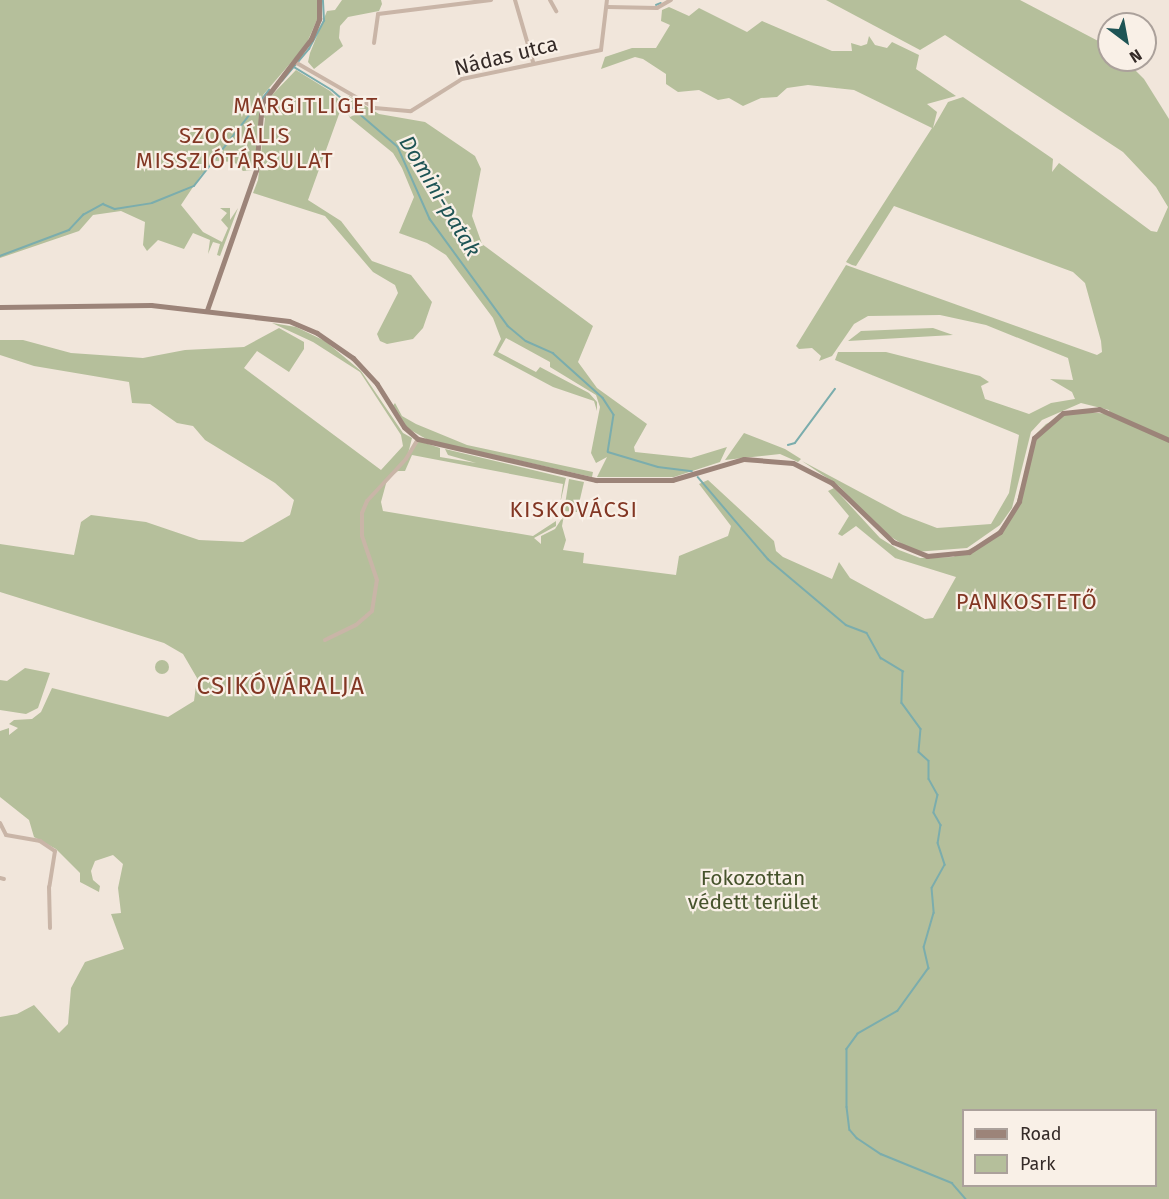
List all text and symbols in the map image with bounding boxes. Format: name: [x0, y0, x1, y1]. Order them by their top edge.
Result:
north arrow: [1097, 12, 1157, 72]
street label: Nádas utca: [452, 31, 560, 81]
text: N: [1126, 45, 1145, 67]
district label: MARGITLIGET: [233, 93, 379, 119]
district label: SZOCIÁLIS MISSZIÓTÁRSULAT: [136, 122, 334, 174]
water label: Domini-patak: [394, 131, 486, 261]
district label: KISKOVÁCSI: [509, 497, 639, 523]
district label: PANKOSTETŐ: [956, 589, 1098, 615]
district label: CSIKÓVÁRALJA: [196, 673, 366, 701]
park label: Fokozottan védett terület: [688, 865, 818, 915]
legend: [962, 1109, 1157, 1187]
text: Road: [1020, 1123, 1062, 1145]
text: Park: [1020, 1153, 1055, 1175]

